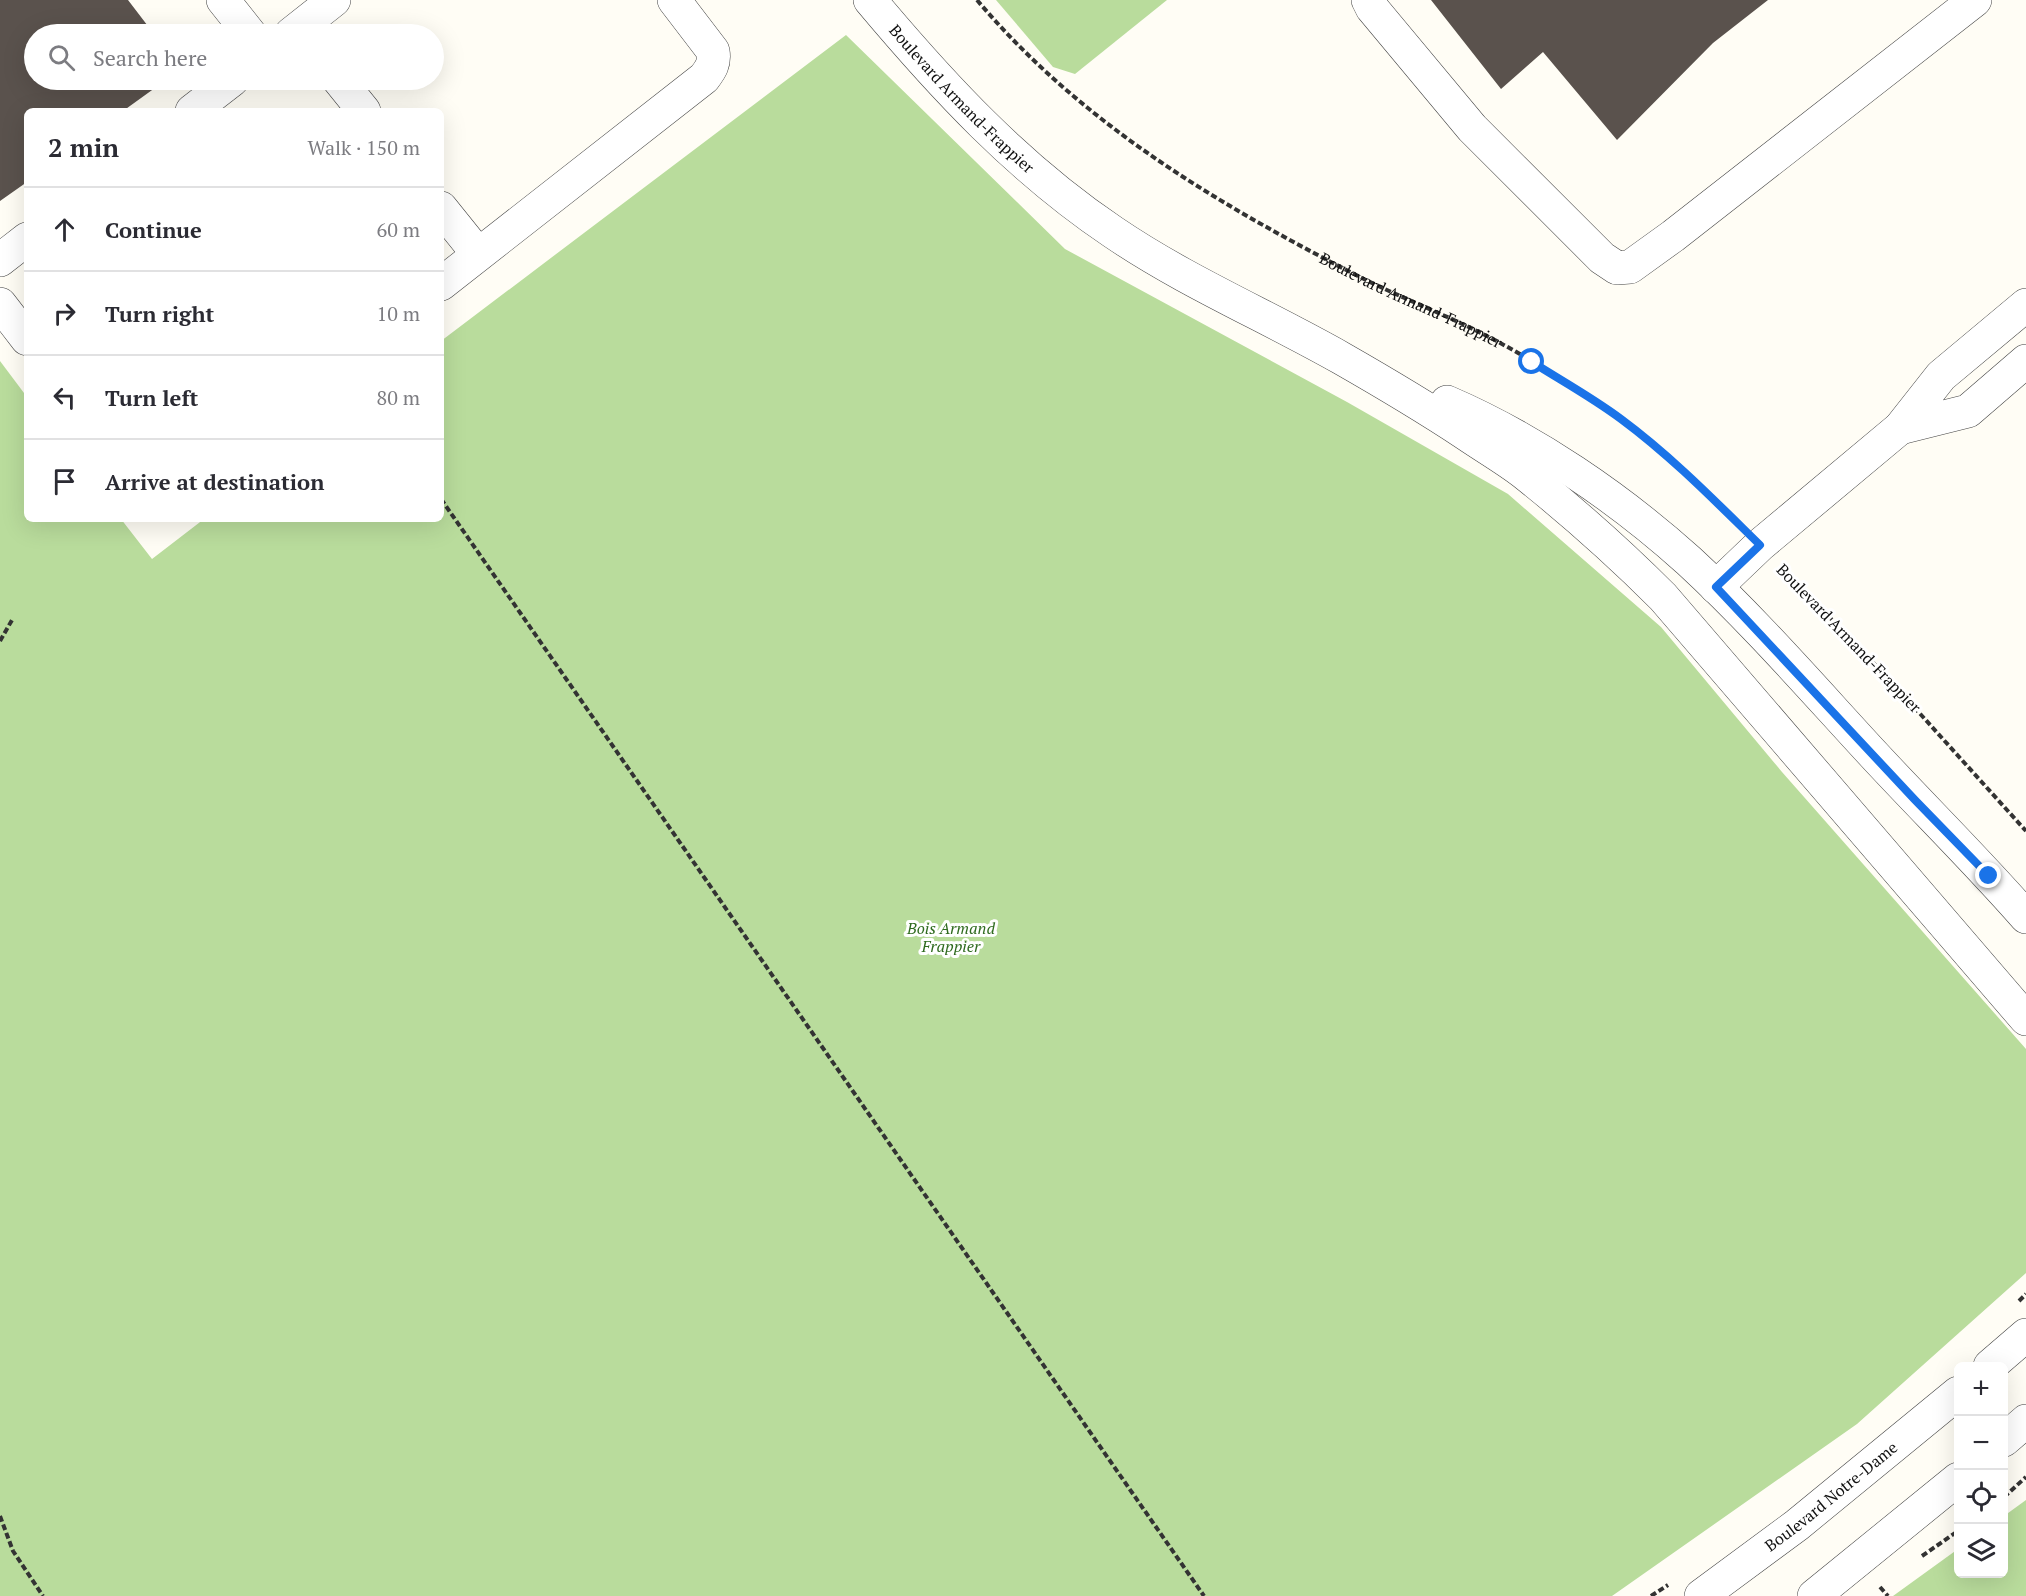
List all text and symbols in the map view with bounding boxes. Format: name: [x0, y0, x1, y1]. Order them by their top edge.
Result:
street label: Boulevard Armand-Frappier: [884, 20, 1040, 179]
search box: [24, 24, 444, 90]
icon: search: [45, 41, 78, 74]
text: Search here: [93, 43, 207, 72]
text: 2 min: [48, 130, 119, 164]
text: Walk · 150 m: [308, 134, 420, 161]
icon: ahead: [48, 213, 81, 246]
text: Continue: [105, 215, 202, 244]
text: 60 m: [377, 216, 420, 243]
street label: Boulevard Armand-Frappier: [1316, 247, 1507, 353]
icon: right: [48, 297, 81, 330]
text: Turn right: [105, 299, 214, 328]
text: 10 m: [377, 300, 420, 327]
route start: [1518, 348, 1544, 374]
icon: left: [48, 381, 81, 414]
text: Turn left: [105, 383, 198, 412]
text: 80 m: [377, 384, 420, 411]
icon: arrive: [48, 465, 81, 498]
text: Arrive at destination: [105, 467, 324, 496]
street label: Boulevard Armand-Frappier: [1772, 559, 1927, 718]
route end: [1975, 862, 2001, 888]
park label: Bois Armand Frappier: [906, 917, 995, 957]
map controls: [1954, 1362, 2008, 1578]
button: +: [1954, 1362, 2008, 1416]
button: −: [1954, 1416, 2008, 1470]
street label: Boulevard Notre-Dame: [1760, 1436, 1902, 1556]
button: locate: [1954, 1470, 2008, 1524]
button: layers: [1954, 1524, 2008, 1578]

